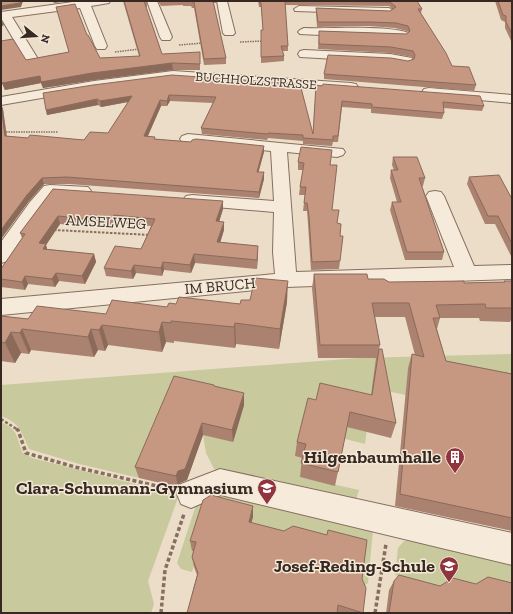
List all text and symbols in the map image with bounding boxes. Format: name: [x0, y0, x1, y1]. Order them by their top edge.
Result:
north arrow: [16, 16, 56, 56]
text: N: [37, 33, 53, 45]
street label: BUCHHOLZSTRASSE: [195, 69, 318, 92]
street label: AMSELWEG: [65, 211, 147, 233]
street label: IM BRUCH: [184, 274, 256, 298]
place label: Hilgenbaumhalle: [303, 446, 441, 468]
building icon: Hilgenbaumhalle: [444, 446, 466, 474]
place label: Clara-Schumann-Gymnasium: [16, 477, 253, 499]
school or university icon: Clara-Schumann-Gymnasium: [256, 477, 278, 505]
place label: Josef-Reding-Schule: [274, 555, 435, 577]
school or university icon: Josef-Reding-Schule: [438, 555, 460, 583]

